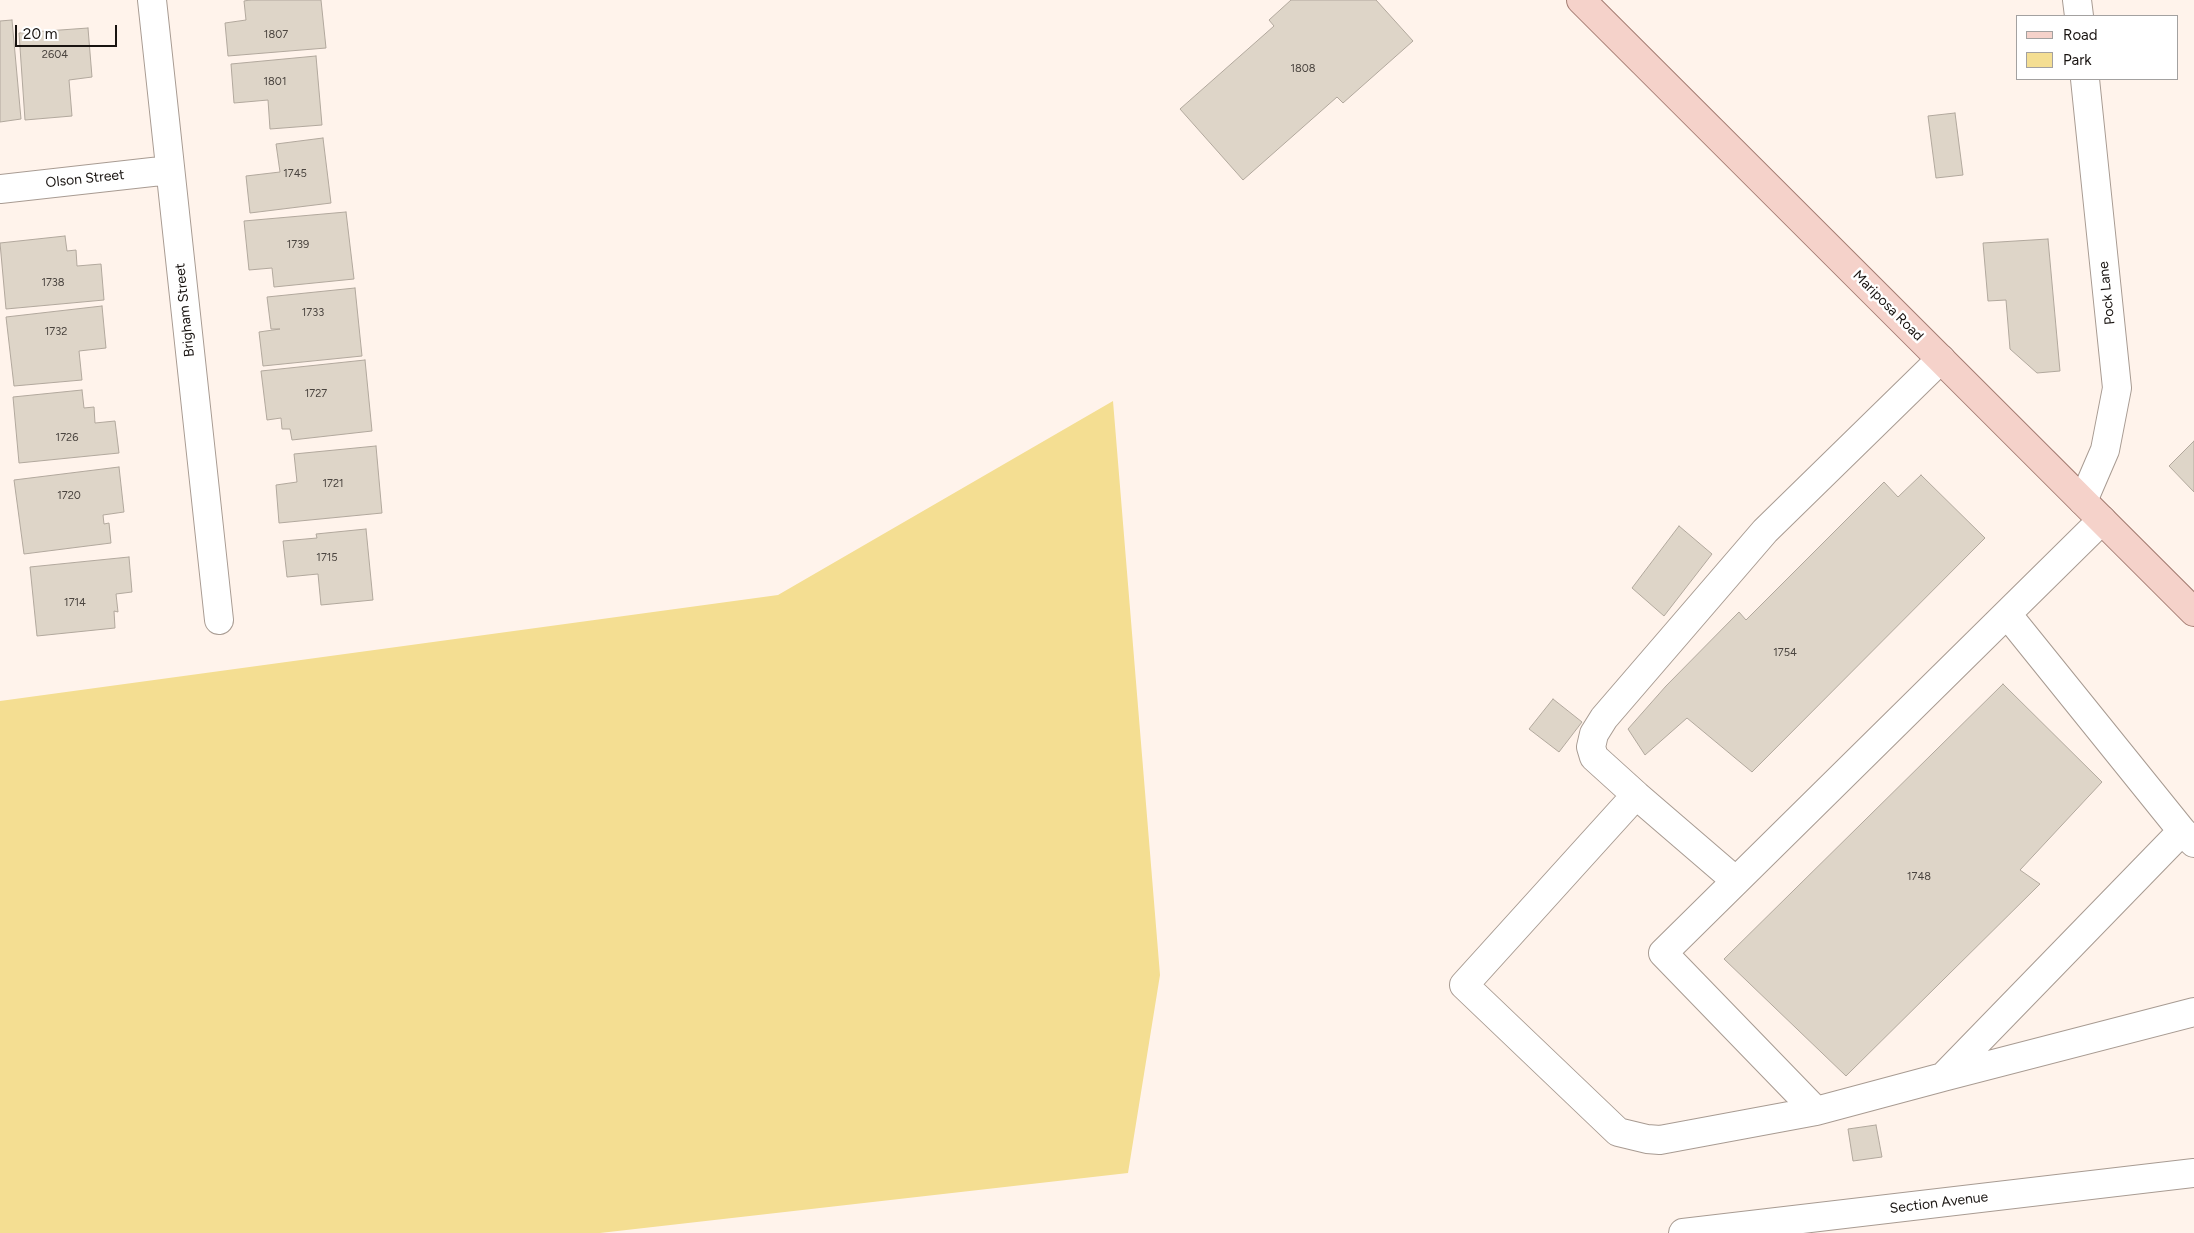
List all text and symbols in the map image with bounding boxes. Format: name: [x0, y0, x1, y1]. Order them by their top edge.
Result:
scale bar: [18, 15, 120, 47]
legend: [2016, 15, 2179, 80]
text: 20 m: [23, 25, 57, 43]
text: Road: [2063, 26, 2098, 44]
house number: 1807: [264, 28, 288, 42]
house number: 2604: [42, 48, 68, 62]
text: Park: [2063, 51, 2092, 69]
house number: 1808: [1290, 62, 1316, 76]
house number: 1801: [264, 75, 286, 89]
street label: Olson Street: [45, 167, 125, 191]
house number: 1745: [283, 167, 307, 181]
house number: 1739: [287, 238, 309, 252]
street label: Pock Lane: [2095, 260, 2119, 326]
street label: Brigham Street: [172, 262, 198, 358]
street label: Mariposa Road: [1849, 267, 1927, 345]
house number: 1738: [41, 276, 65, 290]
house number: 1733: [302, 306, 324, 320]
house number: 1732: [45, 325, 67, 339]
house number: 1727: [305, 387, 327, 401]
house number: 1726: [56, 431, 78, 445]
house number: 1721: [322, 477, 344, 491]
house number: 1720: [57, 489, 81, 503]
house number: 1715: [316, 551, 338, 565]
house number: 1714: [64, 596, 86, 610]
house number: 1754: [1773, 646, 1797, 660]
house number: 1748: [1907, 870, 1931, 884]
street label: Section Avenue: [1889, 1189, 1989, 1217]

